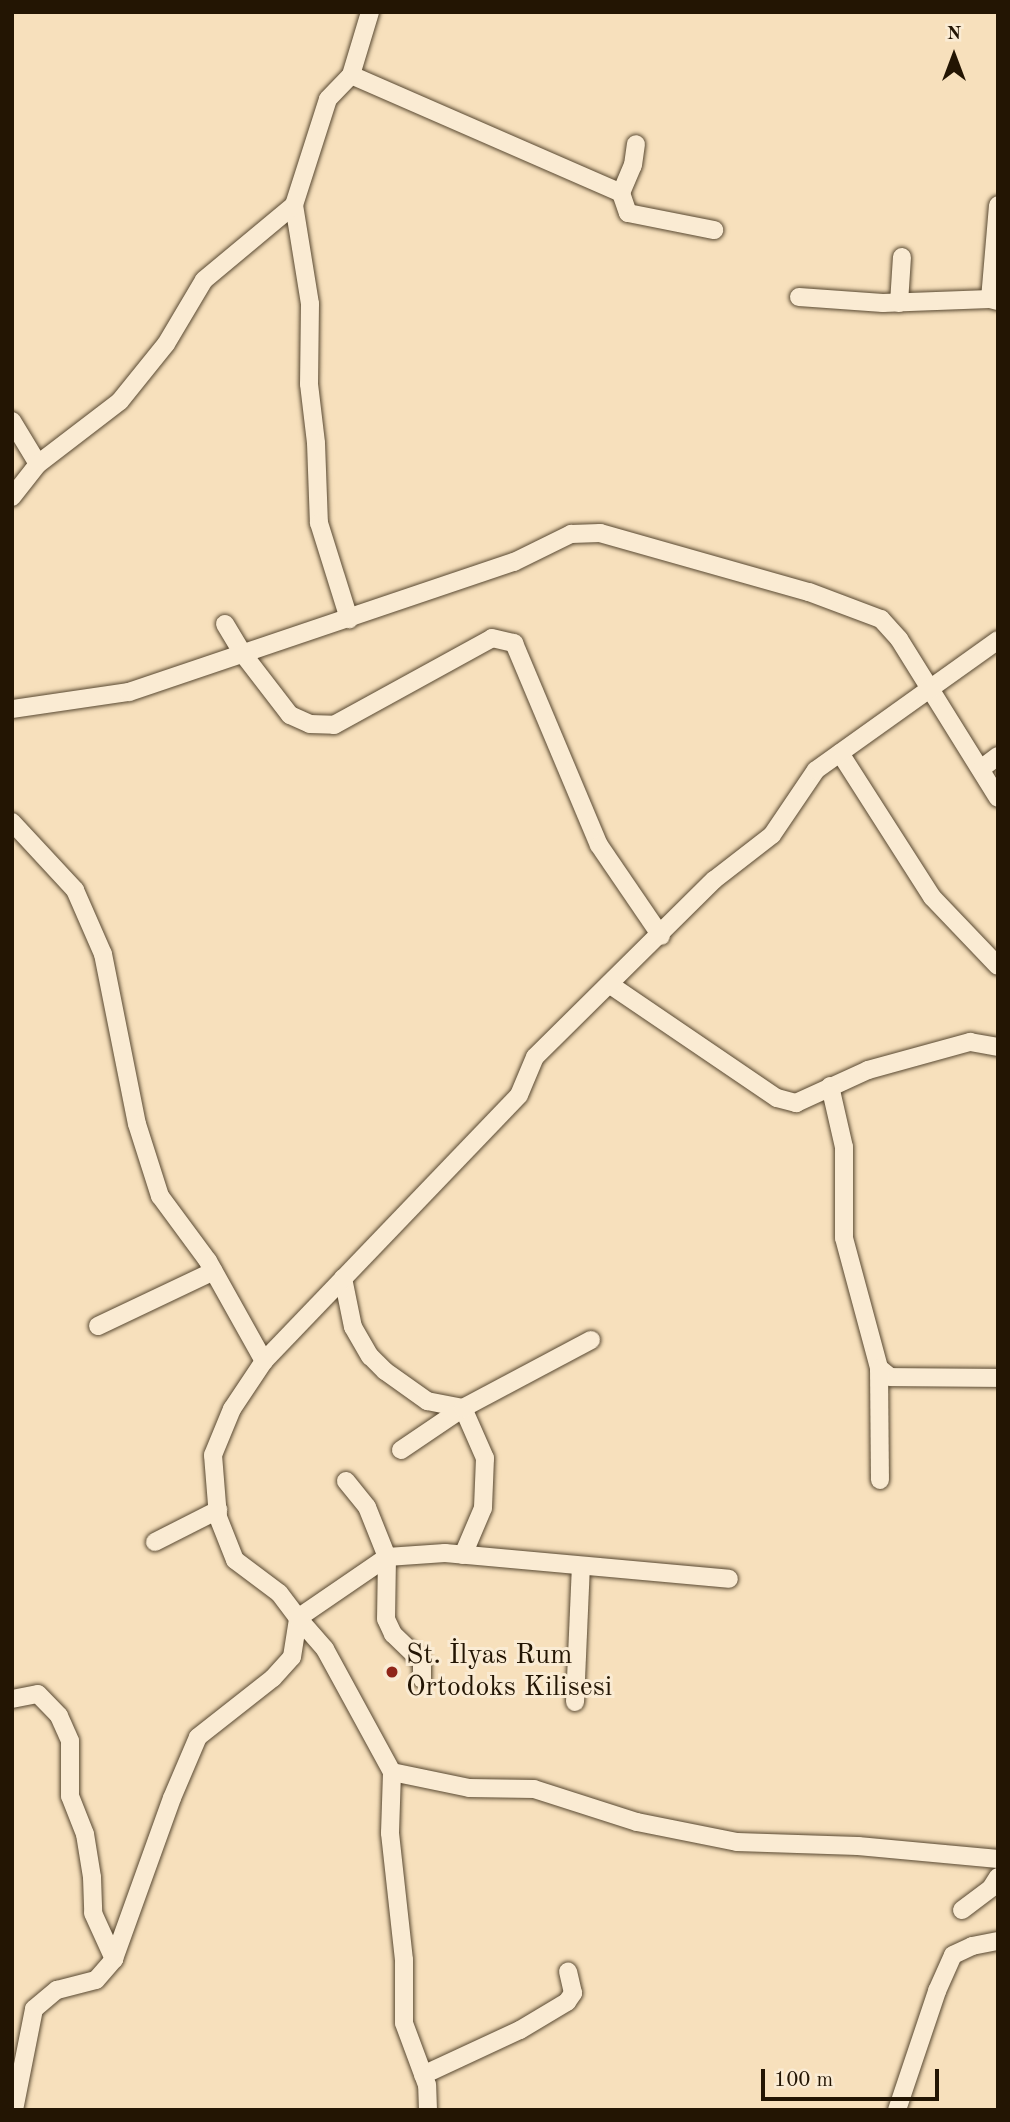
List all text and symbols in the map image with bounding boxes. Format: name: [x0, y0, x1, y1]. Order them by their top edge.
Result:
north arrow: [919, 21, 989, 91]
text: N: [947, 25, 961, 44]
place label: St. İlyas Rum Ortodoks Kilisesi: [406, 1639, 612, 1705]
marker: St. İlyas Rum Ortodoks Kilisesi: [384, 1664, 400, 1680]
scale bar: [765, 2056, 944, 2100]
text: 100 m: [774, 2070, 833, 2091]

